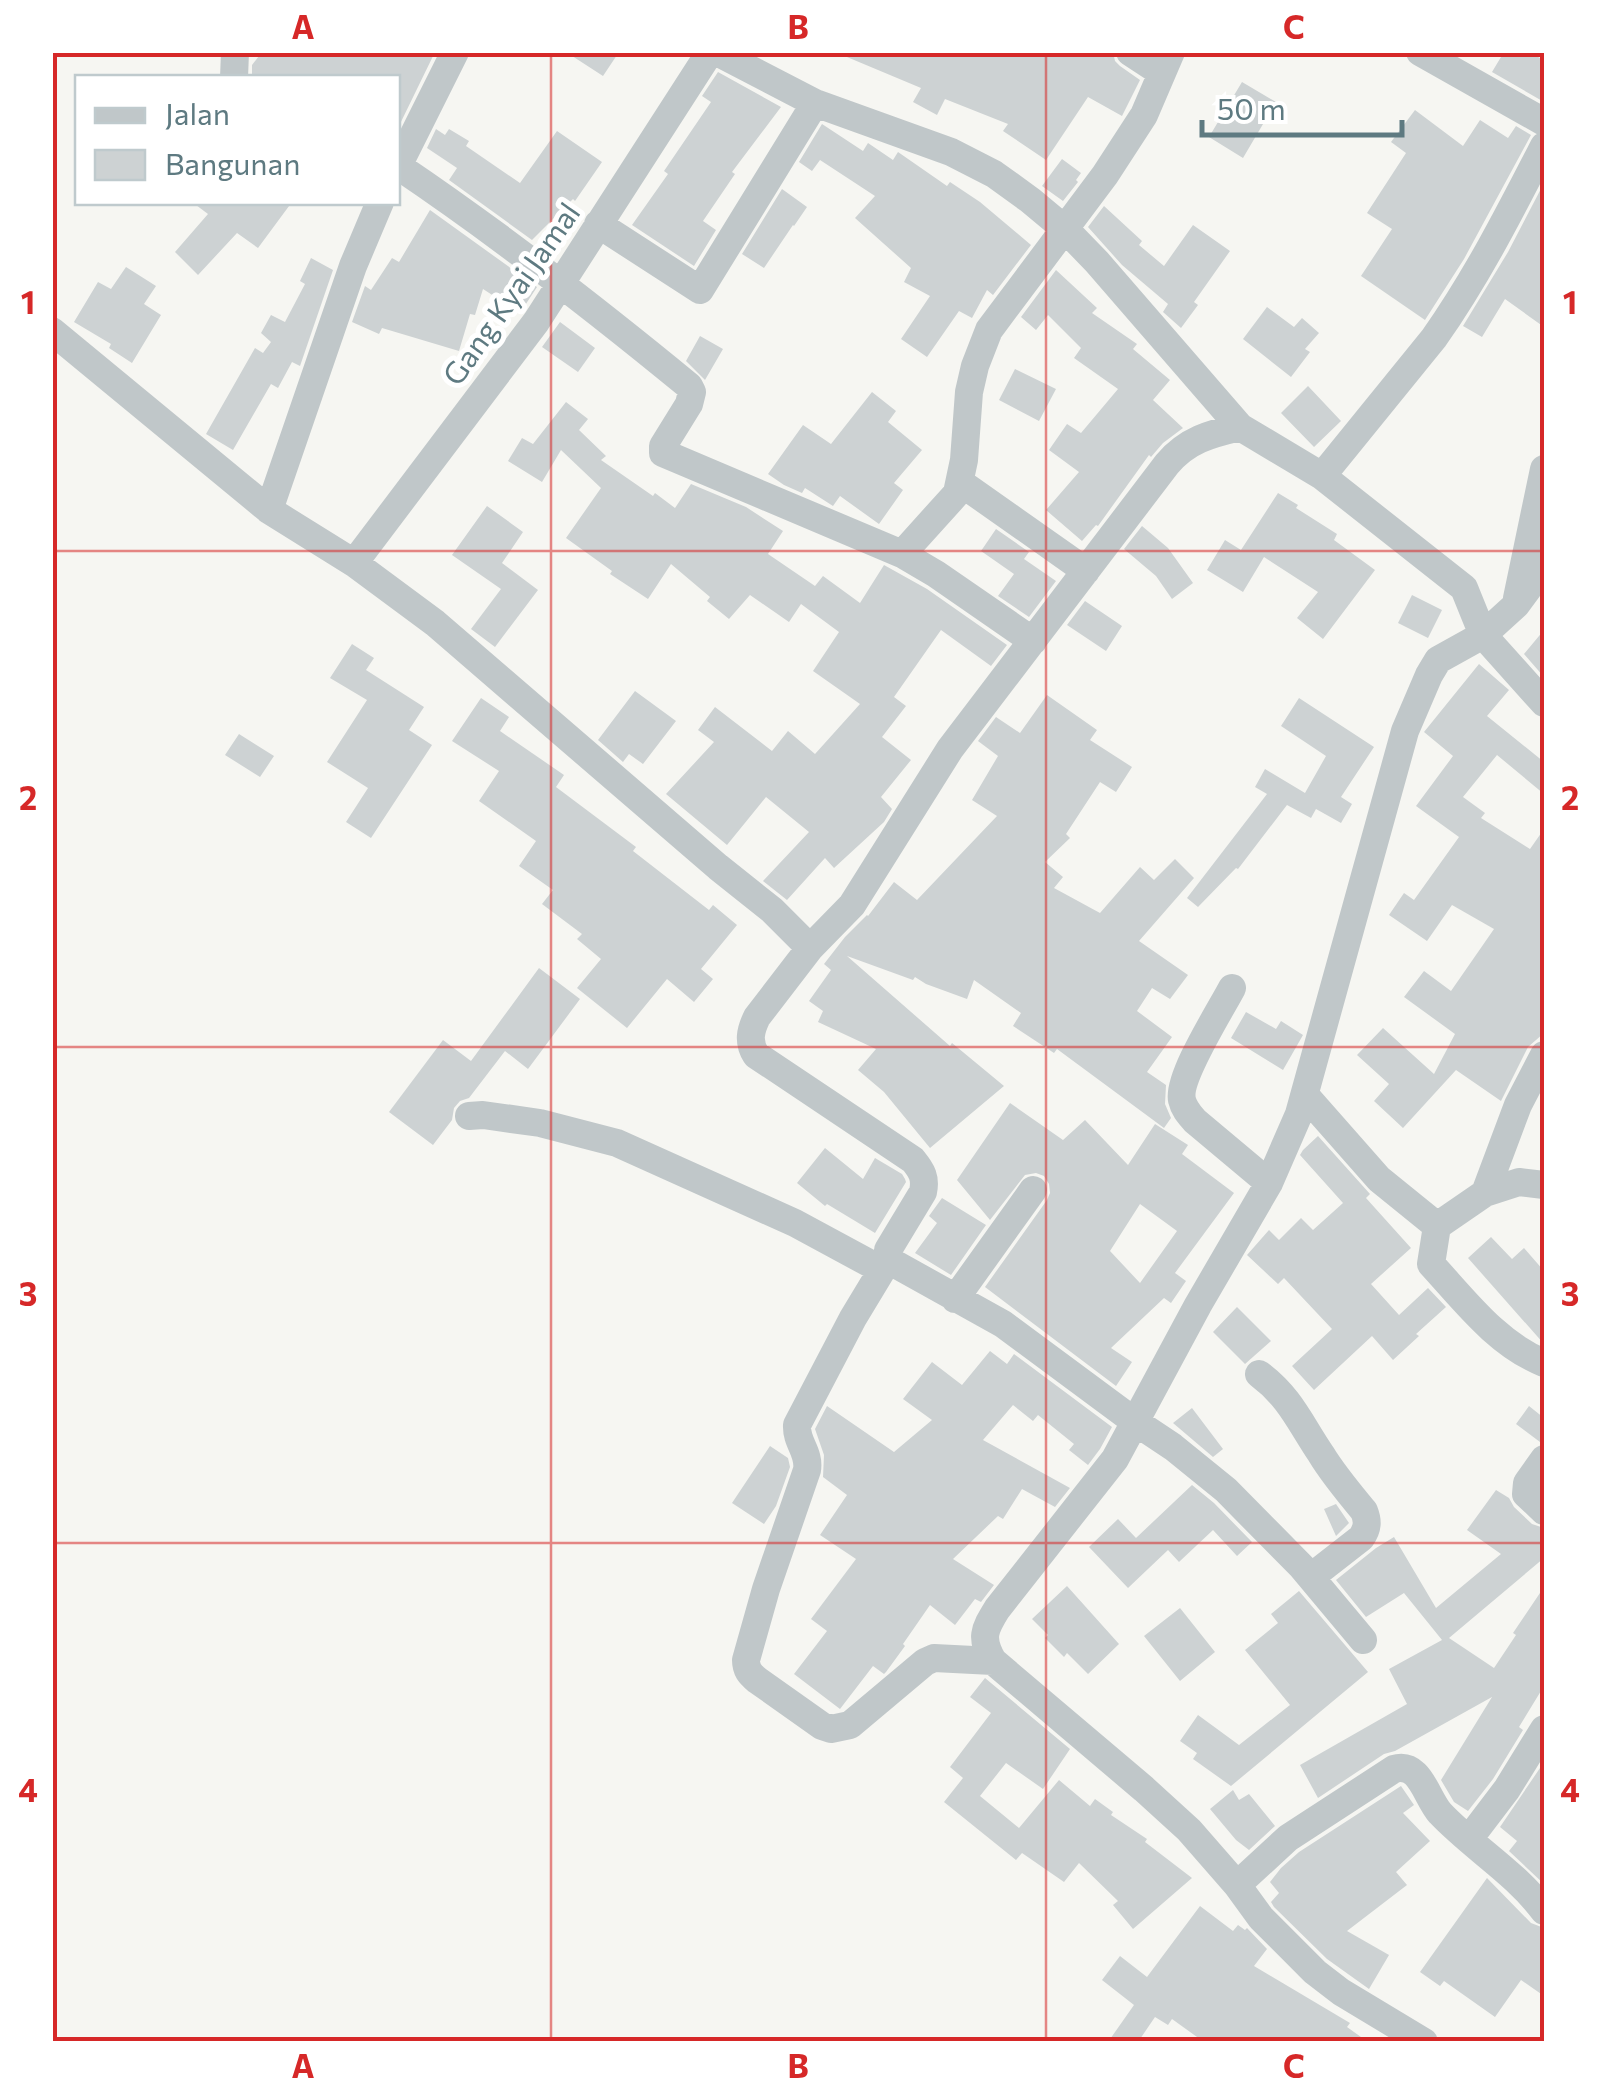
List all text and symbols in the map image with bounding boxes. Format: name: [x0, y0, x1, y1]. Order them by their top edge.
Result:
text: A: [292, 6, 315, 46]
text: B: [787, 6, 809, 46]
text: C: [1283, 6, 1305, 46]
legend: [75, 75, 400, 205]
scale bar: [1202, 75, 1402, 137]
text: 50 m: [1217, 89, 1286, 126]
text: Jalan: [165, 94, 230, 131]
text: Bangunan: [165, 144, 300, 181]
street label: Gang Kyai Jamal: [433, 195, 587, 391]
text: 1: [21, 281, 35, 321]
text: 1: [1563, 281, 1577, 321]
text: 2: [19, 777, 37, 817]
text: 2: [1561, 777, 1579, 817]
text: 3: [19, 1273, 37, 1313]
text: 3: [1561, 1273, 1579, 1313]
text: 4: [18, 1769, 38, 1809]
text: 4: [1560, 1769, 1580, 1809]
text: A: [292, 2045, 315, 2085]
text: B: [787, 2045, 809, 2085]
text: C: [1283, 2045, 1305, 2085]

